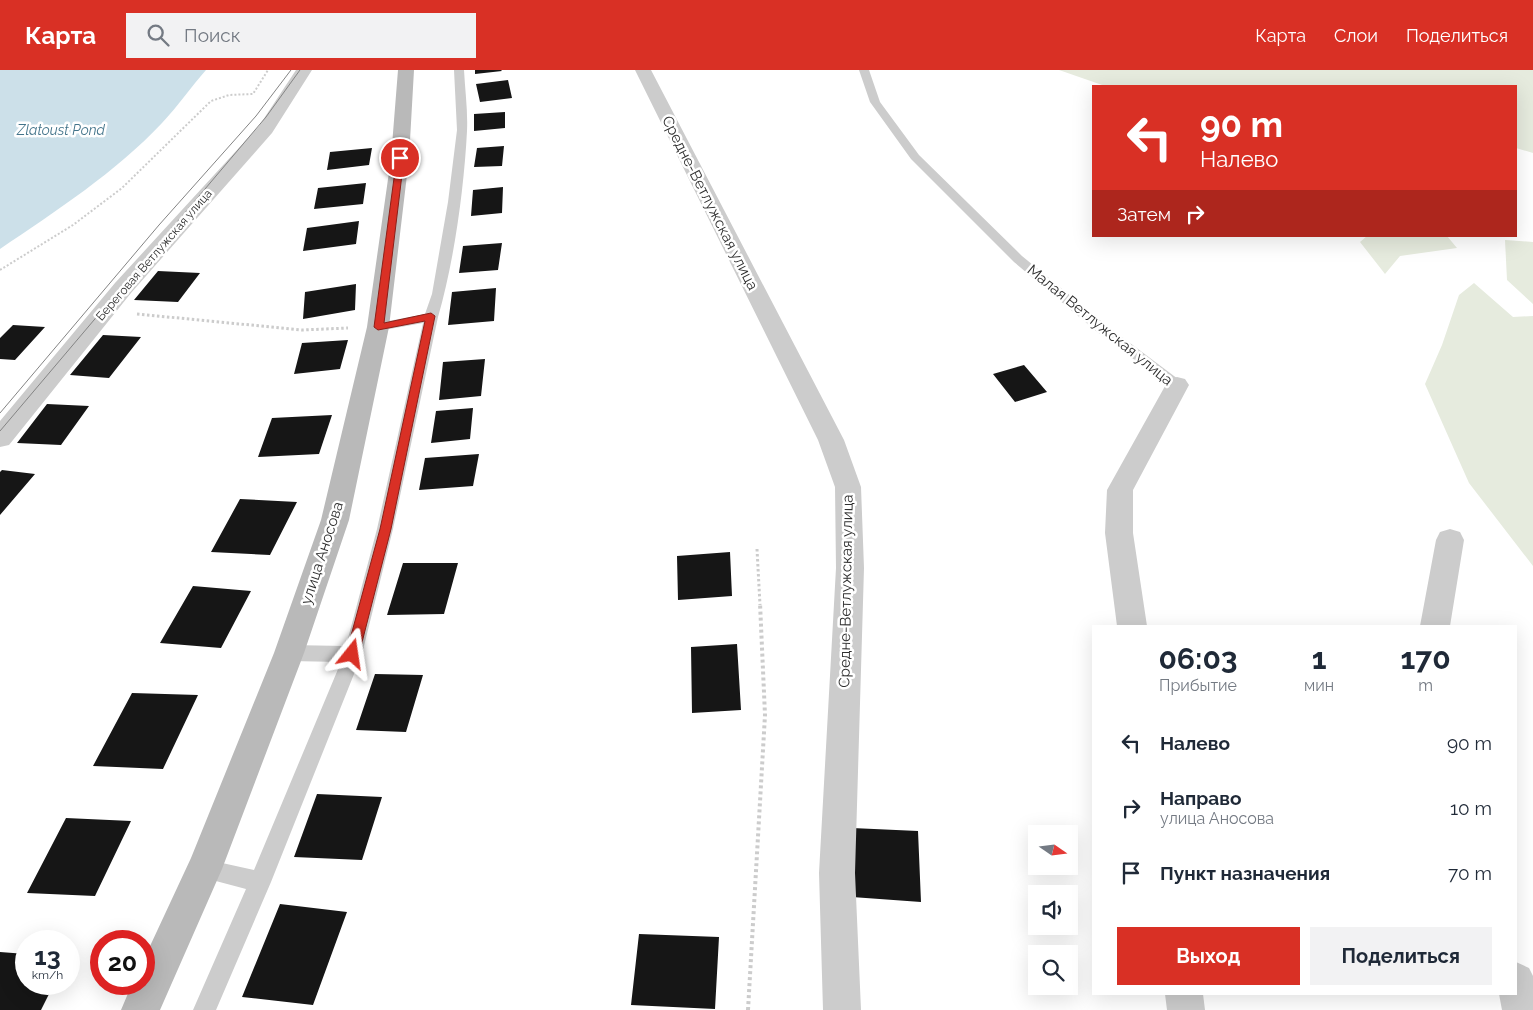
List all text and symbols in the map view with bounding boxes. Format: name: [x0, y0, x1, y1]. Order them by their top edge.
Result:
search box: [126, 13, 476, 58]
text: Карта: [25, 21, 96, 50]
icon: search: [144, 21, 172, 49]
text: Поиск: [184, 24, 241, 46]
text: Карта: [1255, 25, 1306, 46]
text: Слои: [1334, 25, 1378, 46]
text: Поделиться: [1406, 25, 1508, 46]
text: 90 m: [1200, 104, 1283, 145]
icon: left: [1117, 105, 1182, 170]
street label: Средне-Ветлужская улица: [658, 113, 762, 293]
water label: Zlatoust Pond: [16, 122, 106, 138]
pin: [379, 137, 421, 179]
icon: arrive: [386, 144, 414, 172]
text: Налево: [1200, 146, 1278, 172]
street label: Береговая Ветлужская улица: [93, 186, 215, 324]
icon: right: [1181, 200, 1209, 228]
text: Затем: [1117, 203, 1171, 225]
street label: Малая Ветлужская улица: [1024, 261, 1176, 389]
street label: Средне-Ветлужская улица: [835, 494, 857, 688]
street label: улица Аносова: [297, 499, 347, 607]
position arrow: [325, 627, 377, 679]
text: 06:03: [1158, 641, 1238, 676]
text: 1: [1312, 641, 1326, 676]
text: 170: [1400, 641, 1451, 676]
text: Прибытие: [1159, 676, 1237, 695]
text: мин: [1304, 676, 1334, 695]
text: m: [1418, 676, 1433, 695]
icon: left: [1117, 729, 1145, 757]
text: Налево: [1160, 732, 1230, 754]
text: 90 m: [1447, 732, 1492, 754]
text: Направо: [1160, 787, 1241, 809]
icon: right: [1117, 794, 1145, 822]
text: 10 m: [1450, 797, 1492, 819]
text: улица Аносова: [1160, 809, 1274, 828]
north arrow: [1028, 825, 1078, 875]
map controls: [1028, 825, 1078, 995]
icon: arrive: [1117, 859, 1145, 887]
text: Пункт назначения: [1160, 862, 1330, 884]
text: 70 m: [1448, 862, 1492, 884]
button: sound: [1028, 885, 1078, 935]
button: Выход: [1117, 927, 1300, 985]
button: Поделиться: [1310, 927, 1492, 985]
speed limit sign: 20: [90, 930, 155, 995]
text: 13: [34, 941, 61, 971]
button: search: [1028, 945, 1078, 995]
text: km/h: [32, 968, 63, 982]

